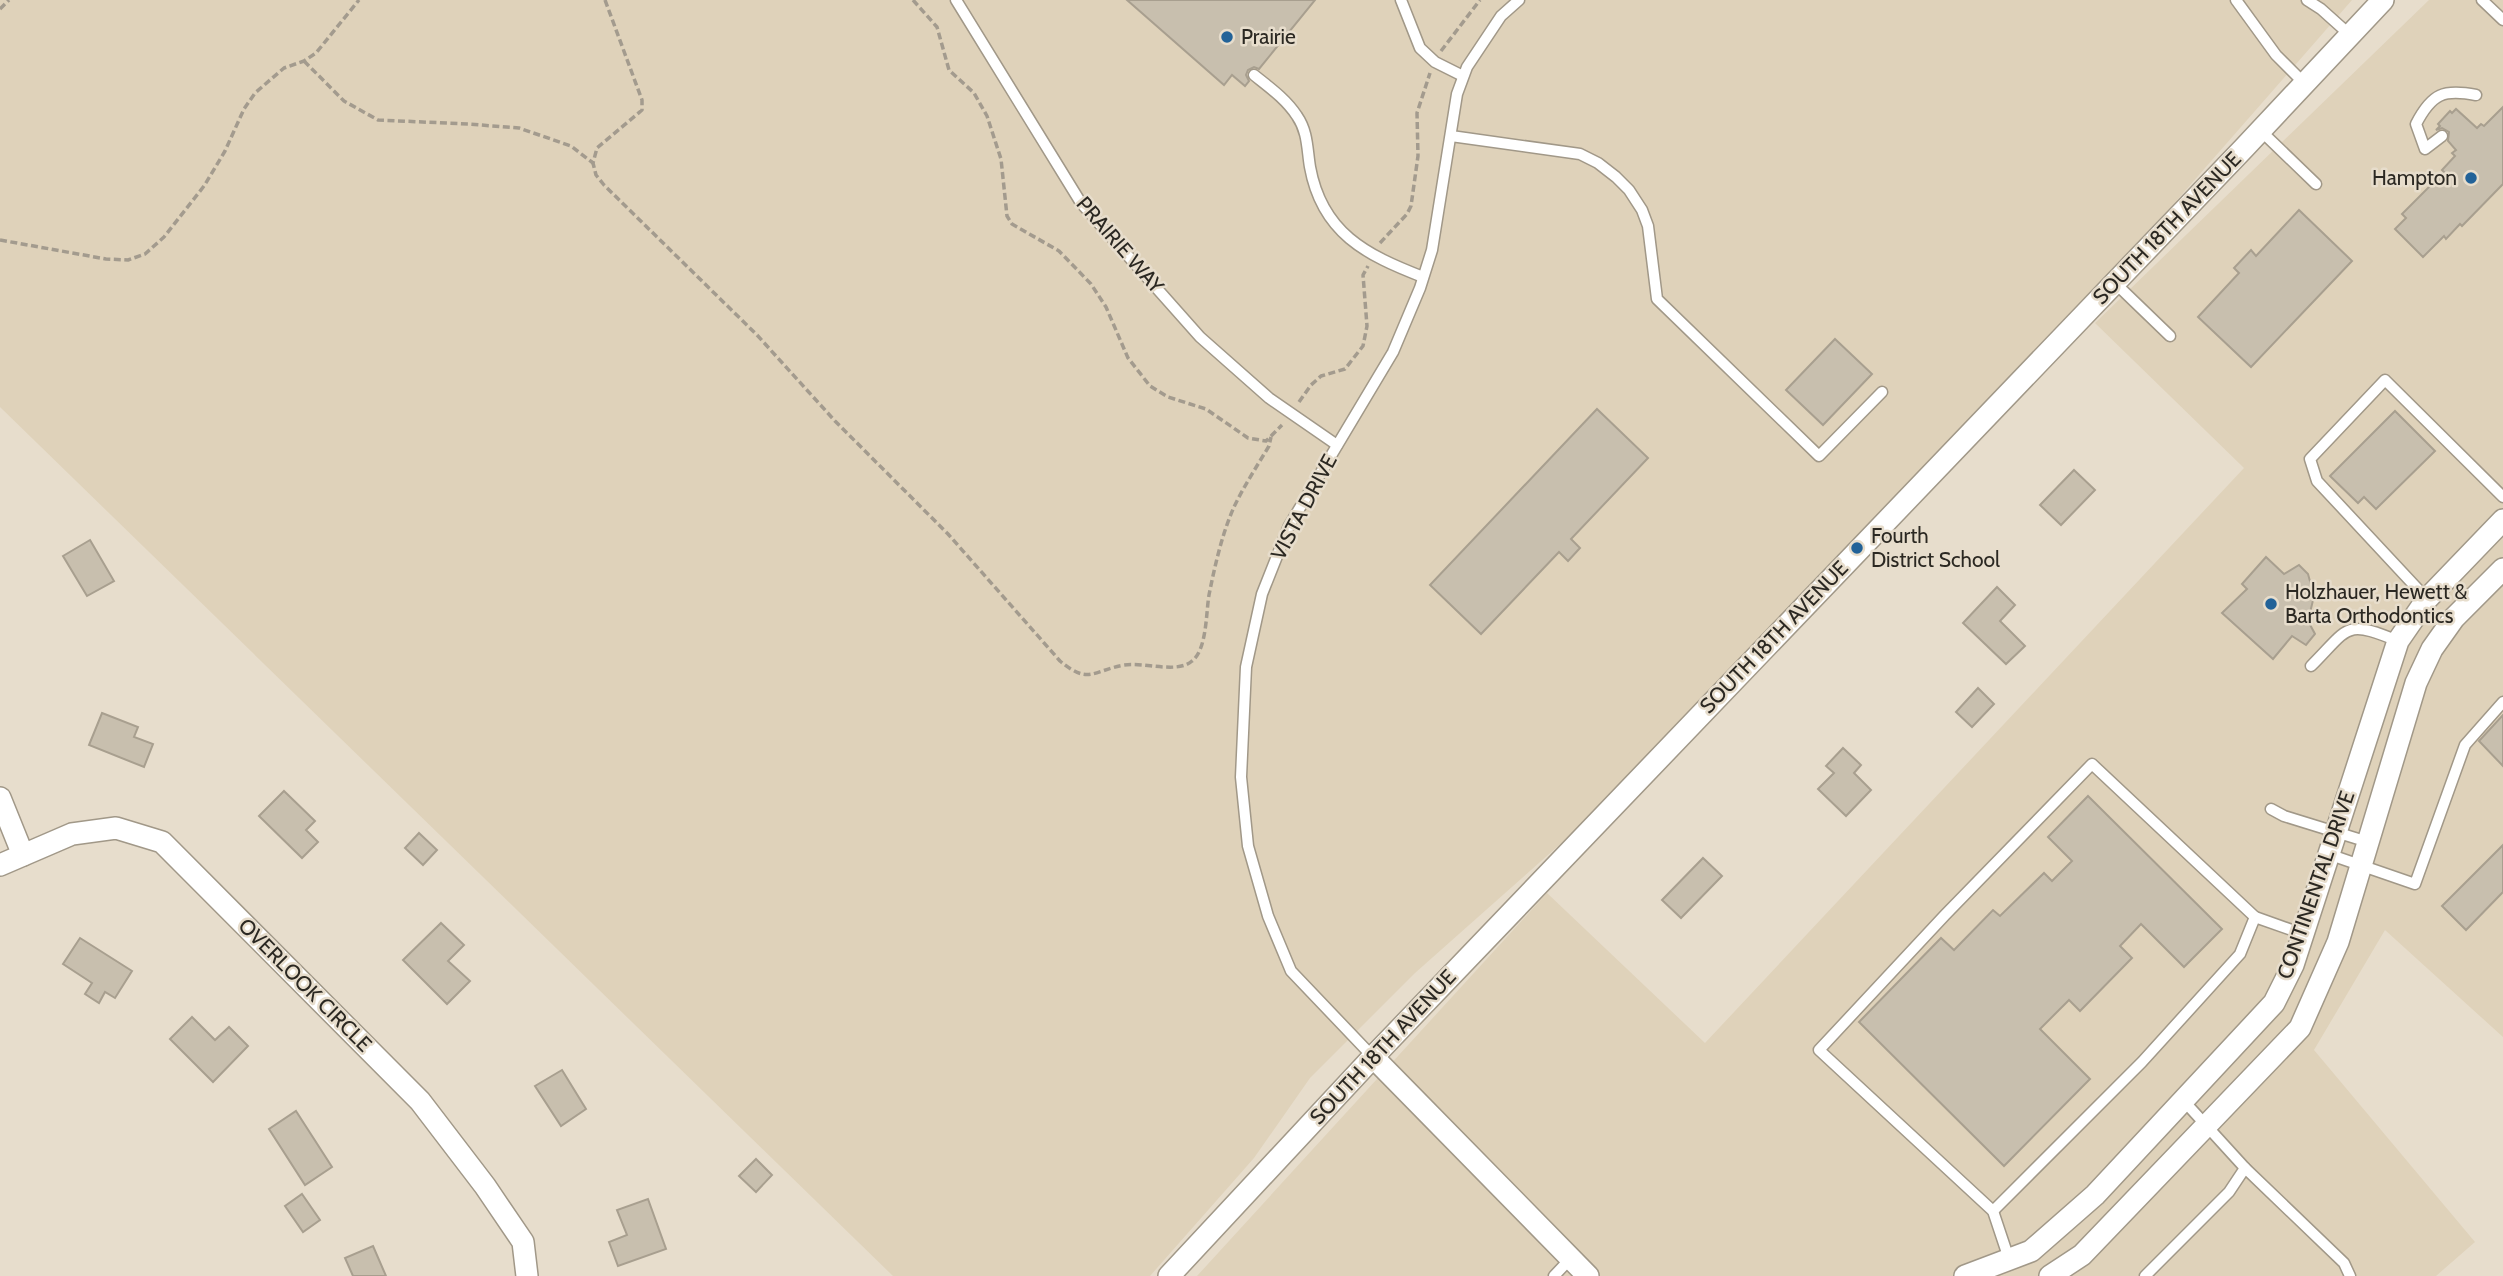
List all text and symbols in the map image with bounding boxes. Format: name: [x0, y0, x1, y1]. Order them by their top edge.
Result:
place label: Prairie: [1241, 24, 1296, 49]
marker: Prairie: [1219, 29, 1235, 45]
street label: SOUTH 18TH AVENUE: [2087, 146, 2246, 309]
place label: Hampton: [2372, 165, 2457, 190]
marker: Hampton: [2463, 170, 2479, 186]
street label: PRAIRIE WAY: [1072, 191, 1170, 299]
street label: VISTA DRIVE: [1265, 450, 1342, 564]
place label: Fourth District School: [1871, 523, 2000, 572]
marker: Fourth District School: [1849, 540, 1865, 556]
street label: SOUTH 18TH AVENUE: [1694, 555, 1853, 718]
place label: Holzhauer, Hewett & Barta Orthodontics: [2285, 579, 2467, 628]
marker: Holzhauer, Hewett & Barta Orthodontics: [2263, 596, 2279, 612]
street label: CONTINENTAL DRIVE: [2272, 787, 2359, 982]
street label: OVERLOOK CIRCLE: [234, 913, 377, 1056]
street label: SOUTH 18TH AVENUE: [1304, 964, 1461, 1129]

